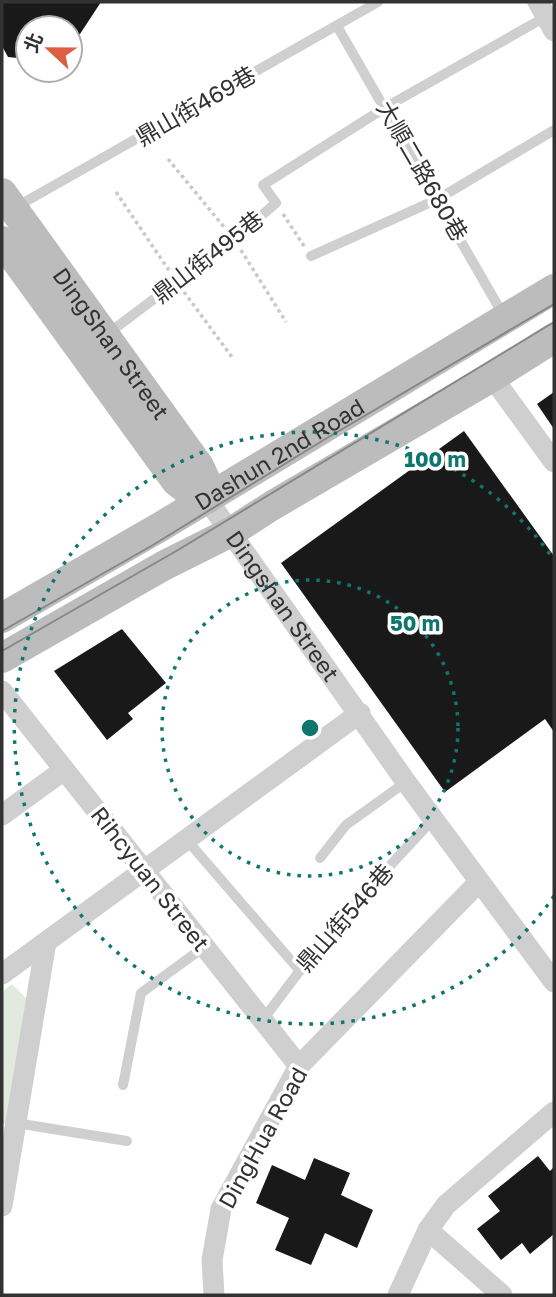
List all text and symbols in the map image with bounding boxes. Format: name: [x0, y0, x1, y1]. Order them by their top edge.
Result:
north arrow: [14, 14, 84, 84]
text: 北: [19, 29, 47, 56]
street label: 鼎山街469巷: [131, 60, 260, 151]
street label: 大順二路680巷: [371, 95, 474, 246]
street label: 鼎山街495巷: [146, 204, 269, 308]
street label: DingShan Street: [47, 262, 176, 425]
street label: Dashun 2nd Road: [189, 392, 369, 516]
text: 100 m: [404, 446, 466, 472]
street label: Dingshan Street: [221, 525, 346, 686]
text: 50 m: [390, 610, 440, 636]
centre of rings: [298, 716, 322, 740]
street label: Rihcyuan Street: [86, 801, 216, 956]
street label: 鼎山街546巷: [290, 858, 399, 977]
street label: DingHua Road: [212, 1062, 312, 1213]

